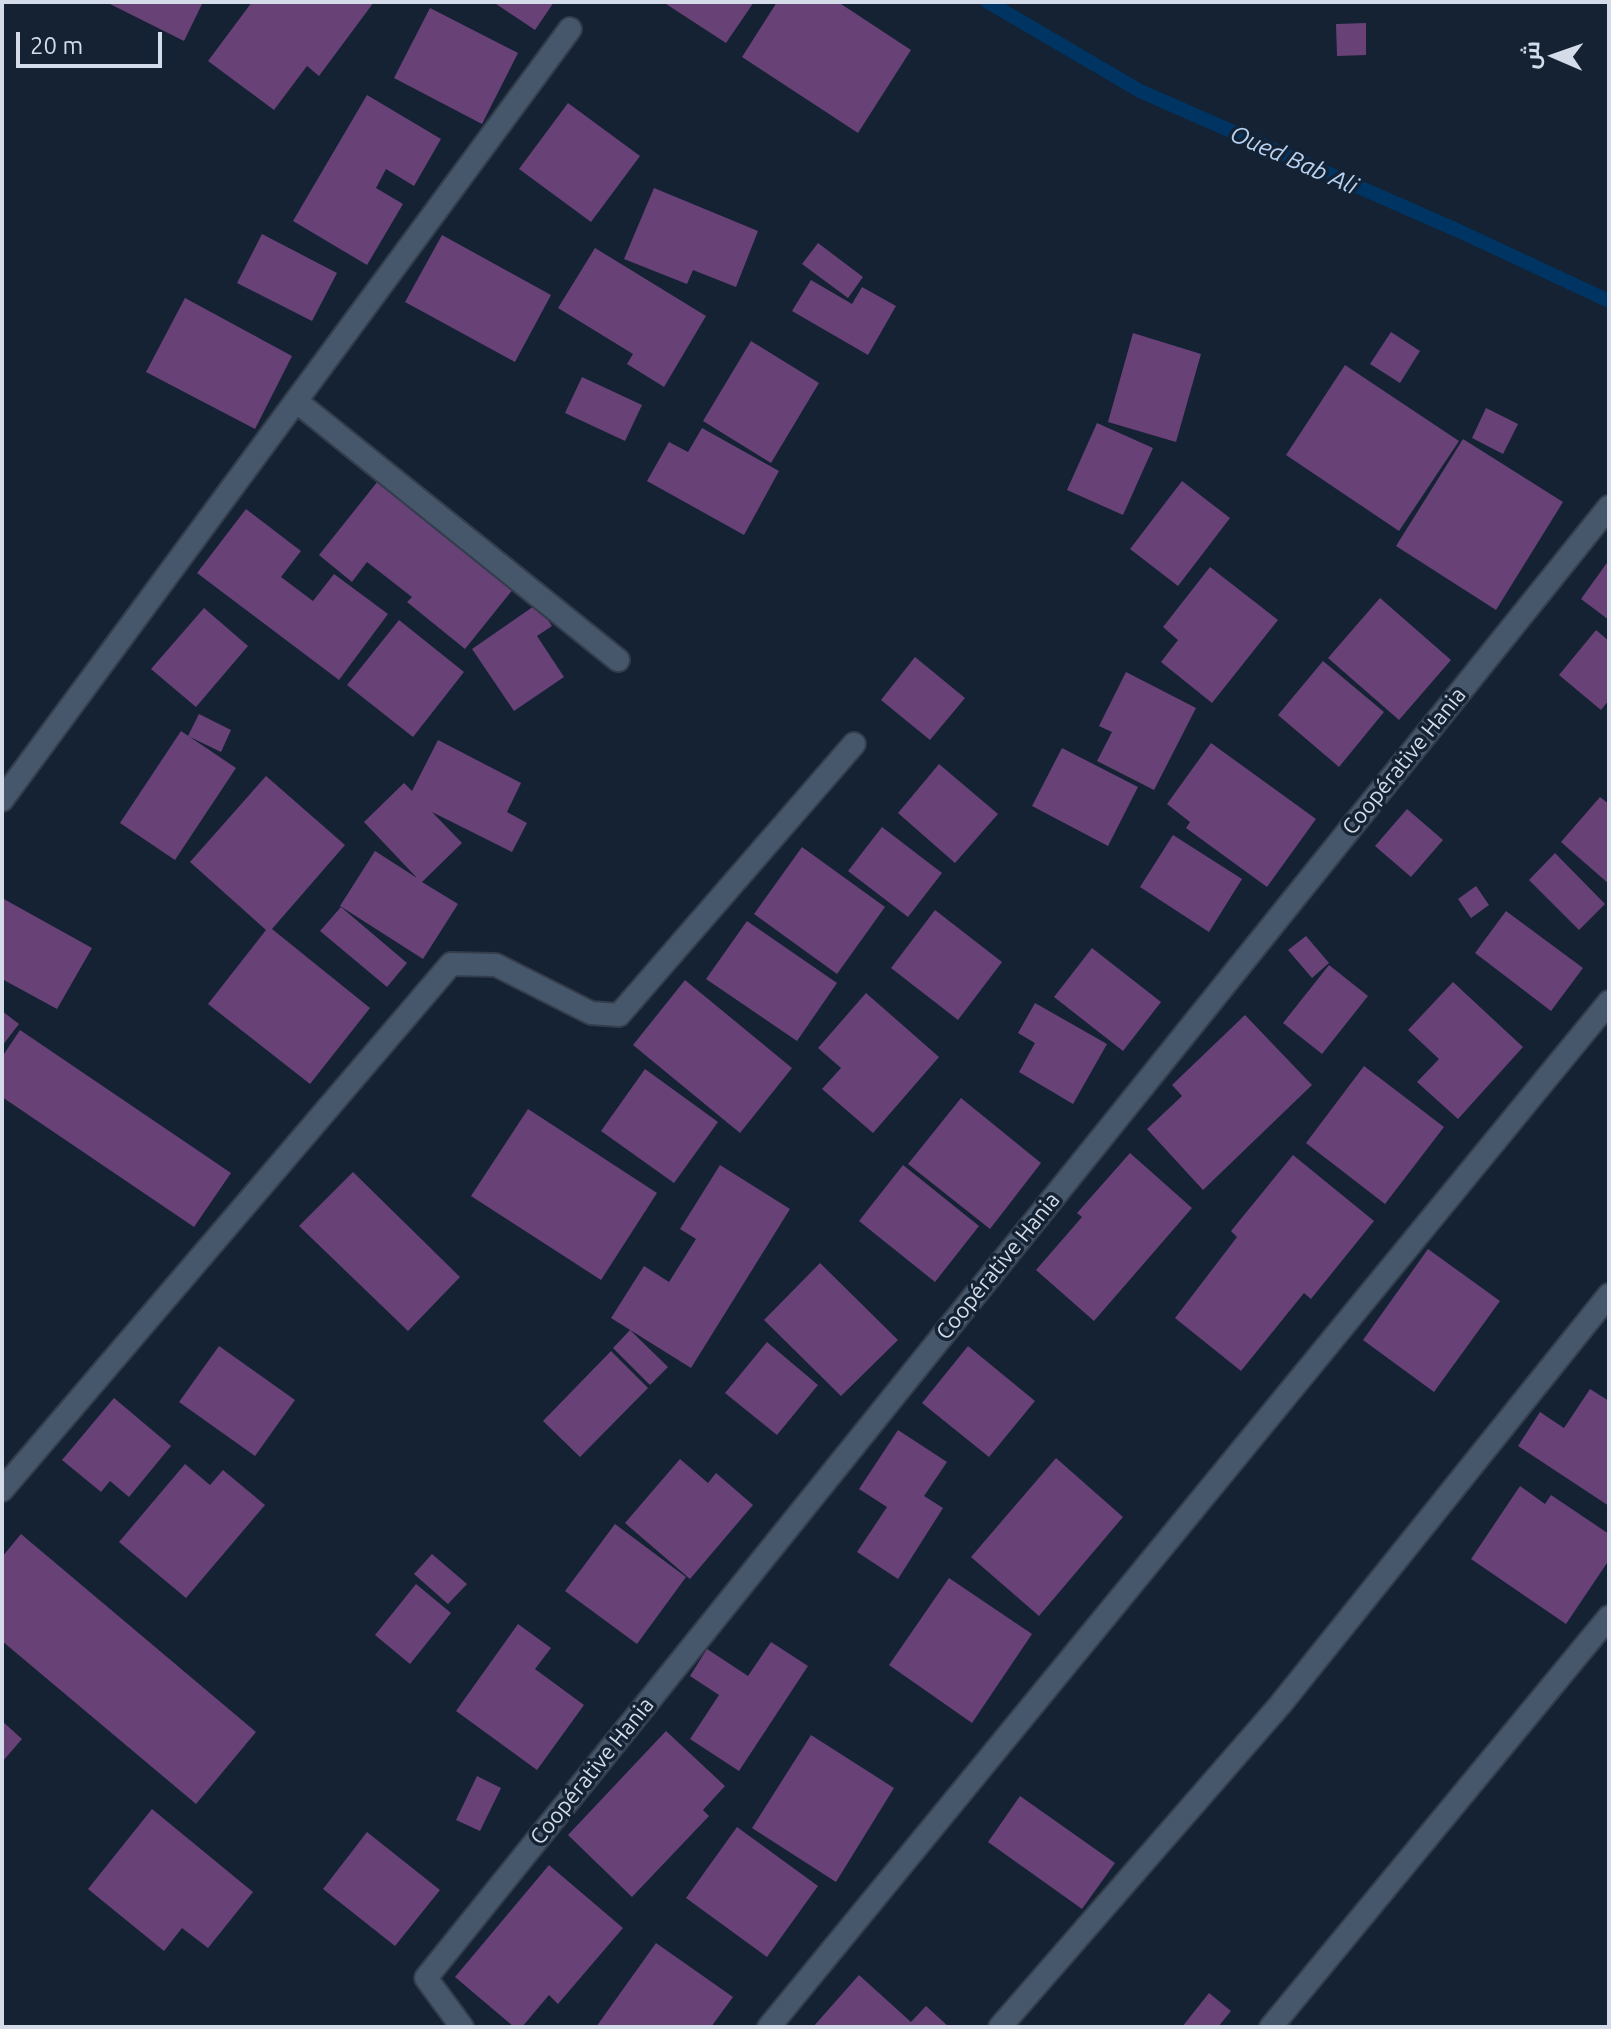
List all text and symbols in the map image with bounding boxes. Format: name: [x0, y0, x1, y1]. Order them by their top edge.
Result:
scale bar: [20, 16, 166, 66]
north arrow: [1515, 16, 1595, 96]
text: 20 m: [30, 32, 83, 59]
text: ش: [1518, 41, 1543, 70]
water label: Oued Bab Ali: [1226, 119, 1362, 201]
street label: Coopérative Hania: [1337, 682, 1471, 840]
street label: Coopérative Hania: [931, 1187, 1065, 1345]
street label: Coopérative Hania: [525, 1692, 659, 1850]

